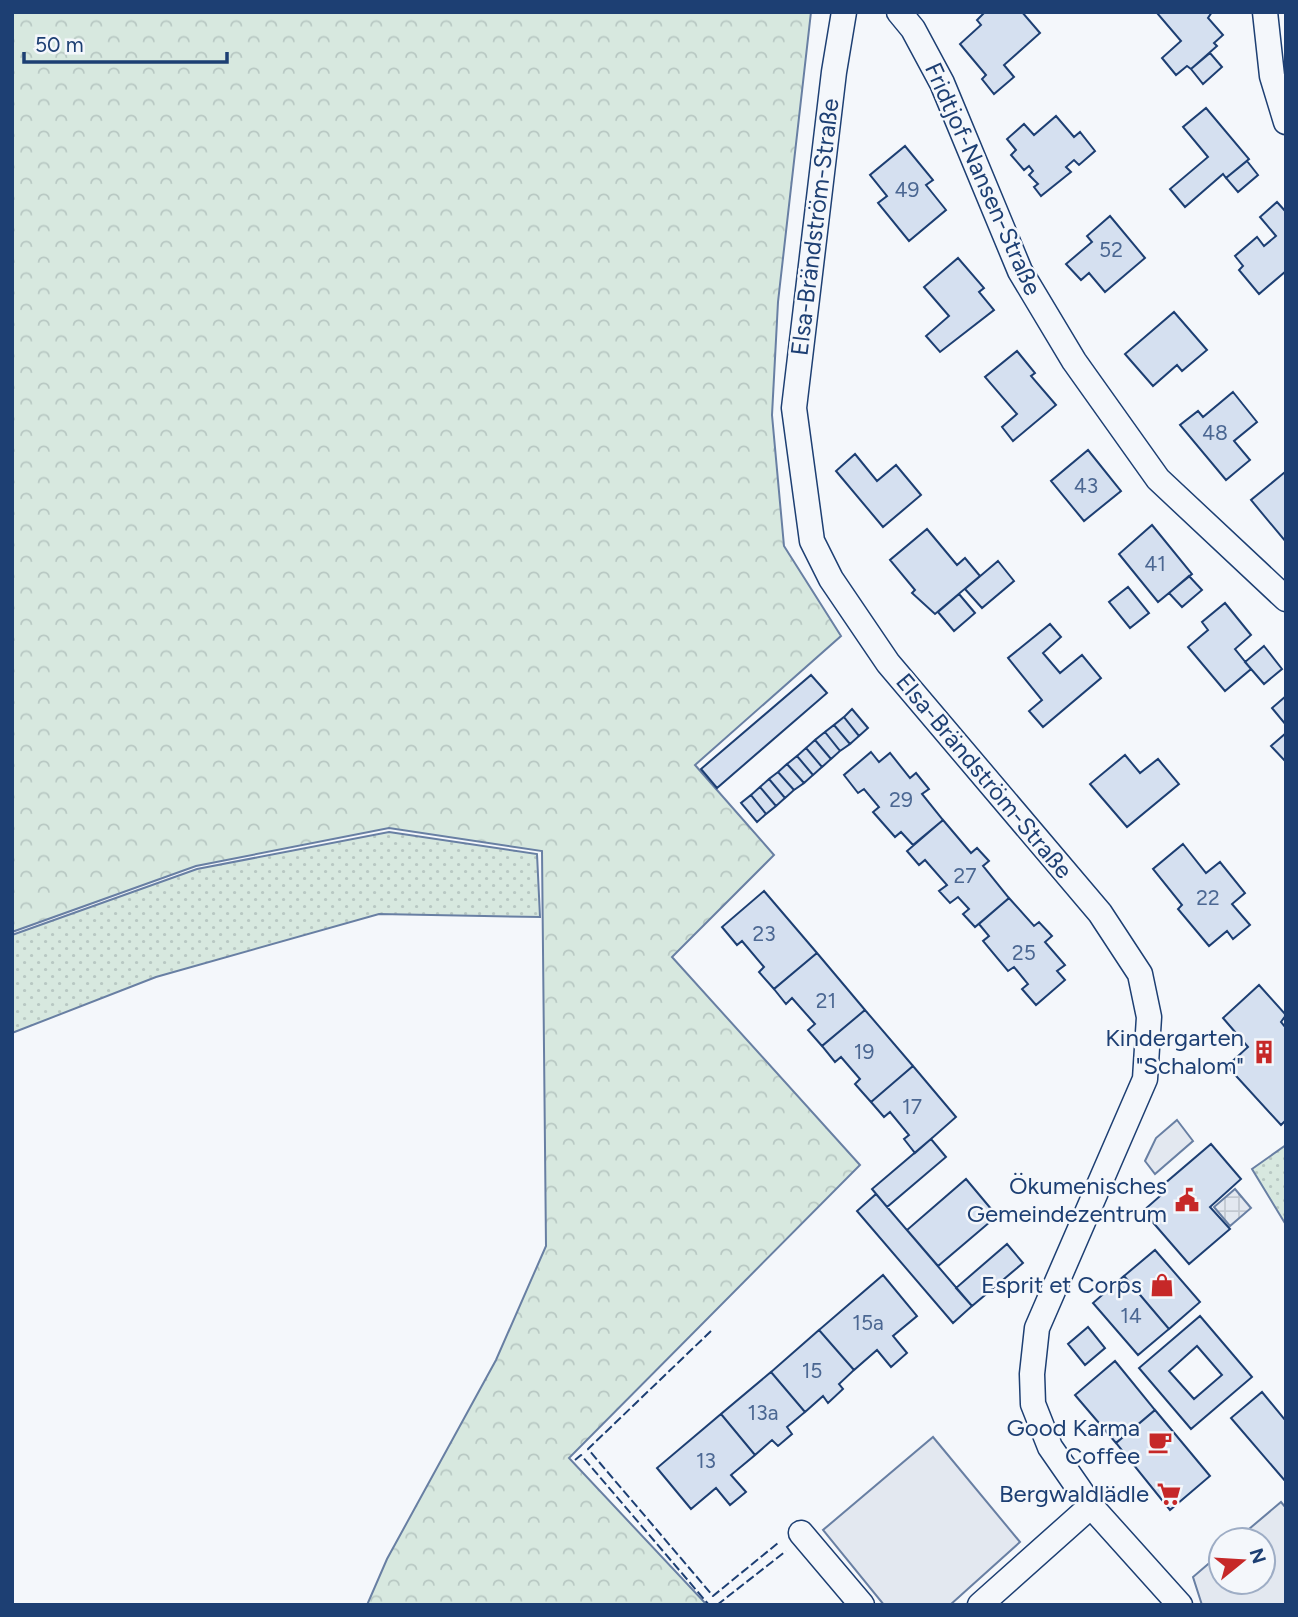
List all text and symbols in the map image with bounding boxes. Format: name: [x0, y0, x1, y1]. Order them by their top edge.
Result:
scale bar: [24, 21, 228, 65]
text: 50 m: [35, 32, 84, 57]
street label: Fridtjof-Nansen-Straße: [919, 58, 1048, 300]
street label: Elsa-Brändström-Straße: [784, 97, 845, 357]
house number: 49: [895, 177, 919, 202]
house number: 52: [1099, 237, 1123, 262]
house number: 48: [1202, 420, 1228, 445]
house number: 43: [1074, 473, 1098, 498]
house number: 41: [1144, 551, 1166, 576]
street label: Elsa-Brändström-Straße: [890, 667, 1079, 884]
house number: 29: [889, 787, 913, 812]
house number: 27: [953, 863, 977, 888]
house number: 22: [1196, 885, 1220, 910]
house number: 23: [752, 921, 776, 946]
house number: 25: [1012, 940, 1036, 965]
house number: 21: [816, 988, 836, 1013]
place label: Kindergarten "Schalom": [1105, 1023, 1244, 1080]
building icon: Kindergarten "Schalom": [1250, 1038, 1278, 1066]
house number: 19: [854, 1039, 874, 1064]
house number: 17: [902, 1094, 922, 1119]
place label: Ökumenisches Gemeindezentrum: [967, 1171, 1167, 1228]
public building icon: Ökumenisches Gemeindezentrum: [1173, 1186, 1201, 1214]
place label: Esprit et Corps: [981, 1270, 1142, 1299]
shop icon: Esprit et Corps: [1148, 1271, 1176, 1299]
house number: 14: [1120, 1303, 1142, 1328]
house number: 15a: [852, 1310, 884, 1335]
house number: 15: [802, 1358, 822, 1383]
house number: 13a: [748, 1400, 778, 1425]
place label: Good Karma Coffee: [1006, 1413, 1140, 1470]
cafe icon: Good Karma Coffee: [1146, 1428, 1174, 1456]
house number: 13: [696, 1448, 716, 1473]
place label: Bergwaldlädle: [999, 1479, 1149, 1508]
supermarket icon: Bergwaldlädle: [1155, 1480, 1183, 1508]
north arrow: [1207, 1526, 1277, 1596]
text: N: [1244, 1545, 1271, 1566]

